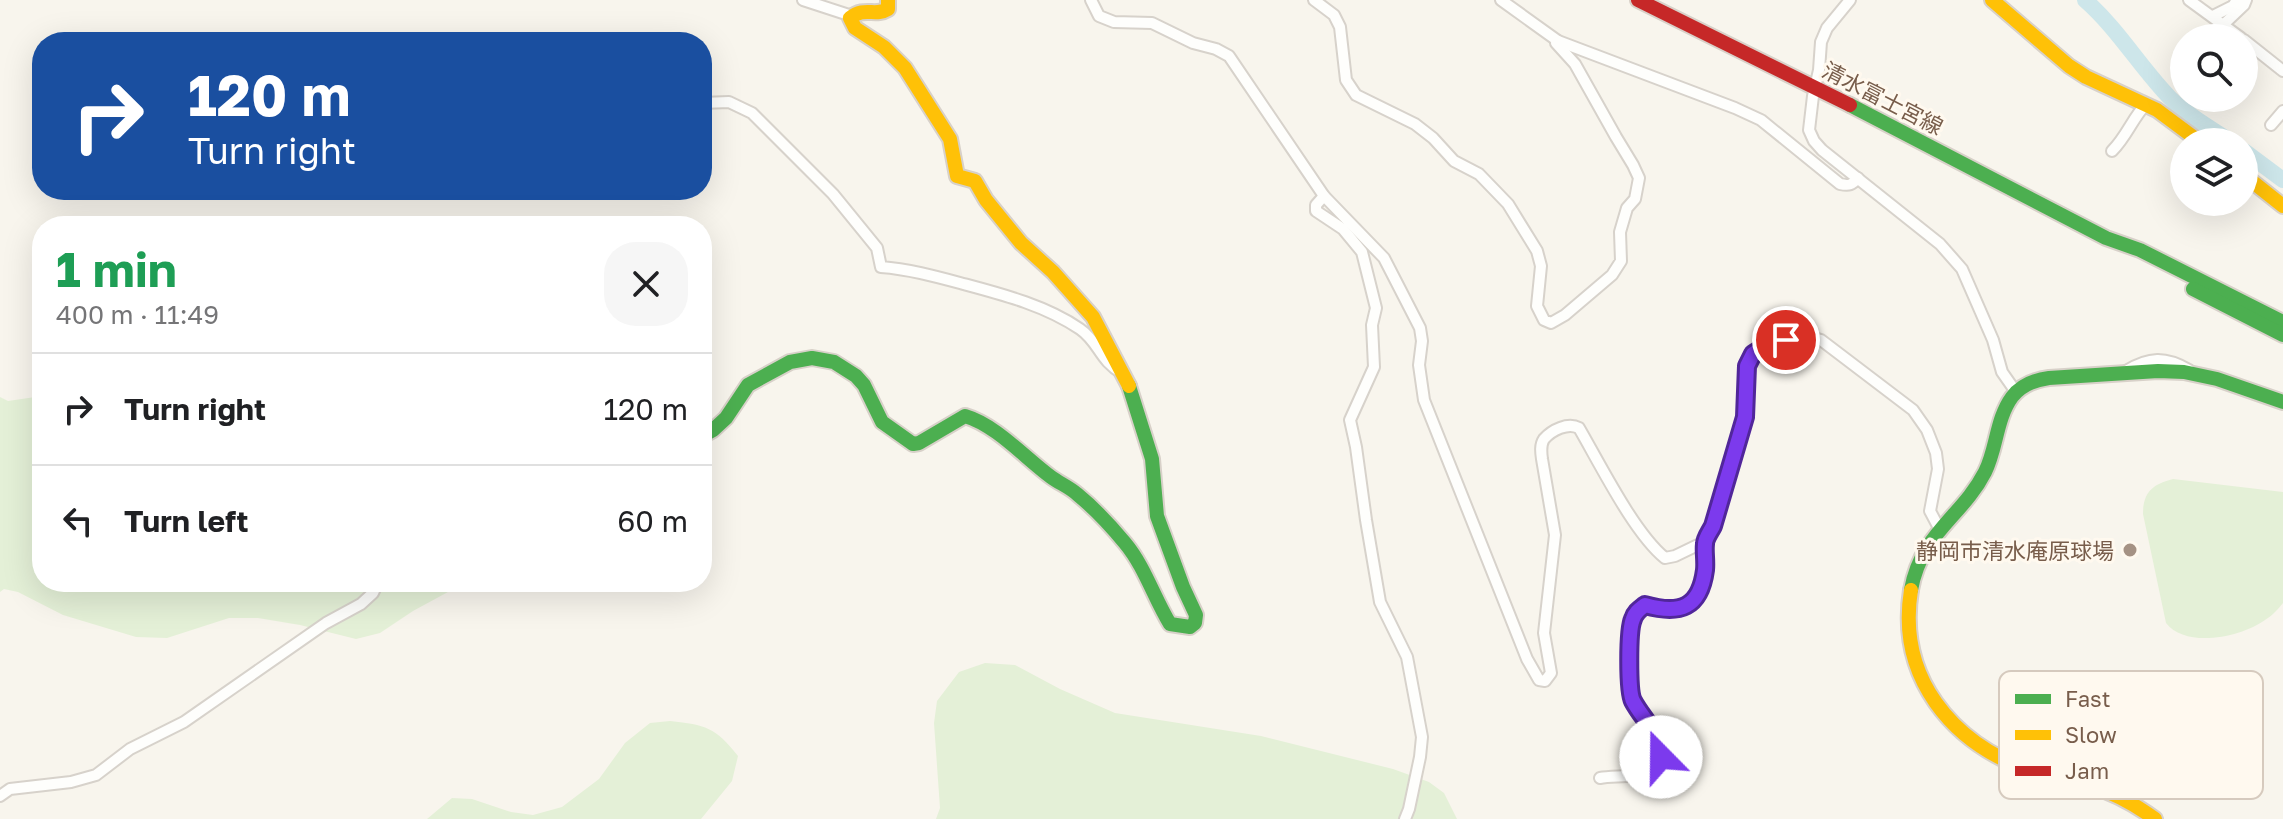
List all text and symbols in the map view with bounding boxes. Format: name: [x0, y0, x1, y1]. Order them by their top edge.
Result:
map controls: [2170, 24, 2258, 216]
button: search: [2170, 24, 2258, 112]
street label: 清水富士宮線: [1818, 56, 1948, 140]
text: 120 m: [188, 61, 350, 128]
icon: right: [56, 64, 160, 168]
button: layers: [2170, 128, 2258, 216]
text: Turn right: [188, 129, 356, 172]
text: 1 min: [56, 240, 177, 298]
button: close: [604, 242, 688, 326]
text: 400 m · 11:49: [56, 299, 219, 330]
pin: [1752, 306, 1820, 374]
icon: arrive: [1764, 318, 1808, 362]
icon: right: [56, 387, 100, 431]
text: Turn right: [124, 391, 266, 427]
text: 120 m: [603, 391, 688, 427]
icon: left: [56, 499, 100, 543]
text: Turn left: [124, 503, 249, 539]
text: 60 m: [617, 503, 688, 539]
place label: 静岡市清水庵原球場: [1916, 537, 2114, 564]
marker: 静岡市清水庵原球場: [2121, 541, 2139, 559]
legend: [1999, 671, 2263, 799]
text: Fast: [2065, 685, 2111, 712]
position arrow: [1619, 715, 1703, 799]
text: Slow: [2065, 721, 2117, 748]
text: Jam: [2065, 757, 2109, 784]

